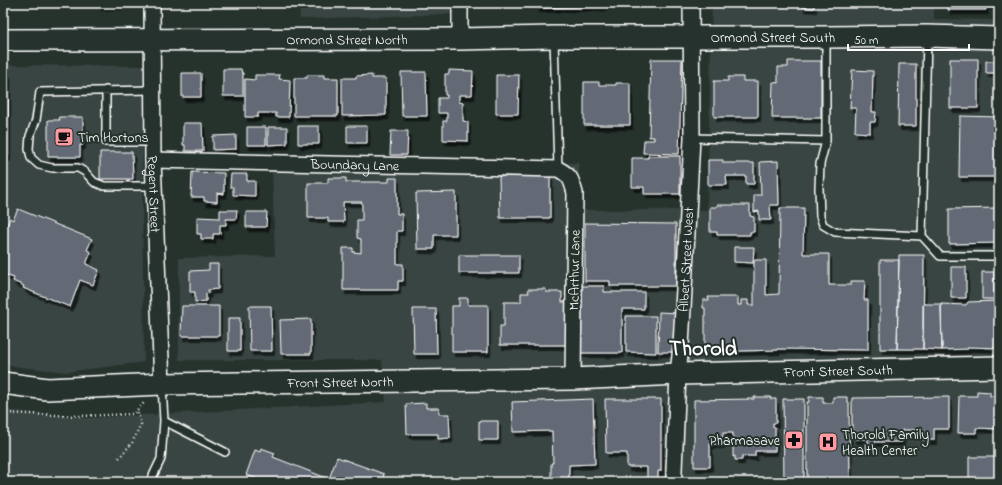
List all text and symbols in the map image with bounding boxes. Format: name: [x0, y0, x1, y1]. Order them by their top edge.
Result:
scale bar: [848, 26, 969, 52]
street label: Ormond Street South: [711, 28, 835, 49]
street label: Ormond Street North: [286, 30, 408, 51]
text: 50 m: [854, 32, 878, 50]
cafe icon: Tim Hortons: [53, 126, 75, 148]
place label: Tim Hortons: [78, 128, 149, 149]
street label: Boundary Lane: [309, 154, 400, 178]
street label: Regent Street: [140, 155, 165, 233]
street label: Albert Street West: [674, 206, 700, 312]
street label: McArthur Lane: [564, 229, 587, 311]
district label: Thorold: [669, 334, 738, 366]
street label: Front Street South: [783, 360, 893, 384]
street label: Front Street North: [286, 372, 394, 394]
place label: Thorold Family Health Center: [842, 425, 929, 462]
pharmacy icon: Pharmasave: [783, 429, 805, 451]
place label: Pharmasave: [709, 431, 781, 452]
hospital icon: Thorold Family Health Center: [817, 431, 839, 453]

